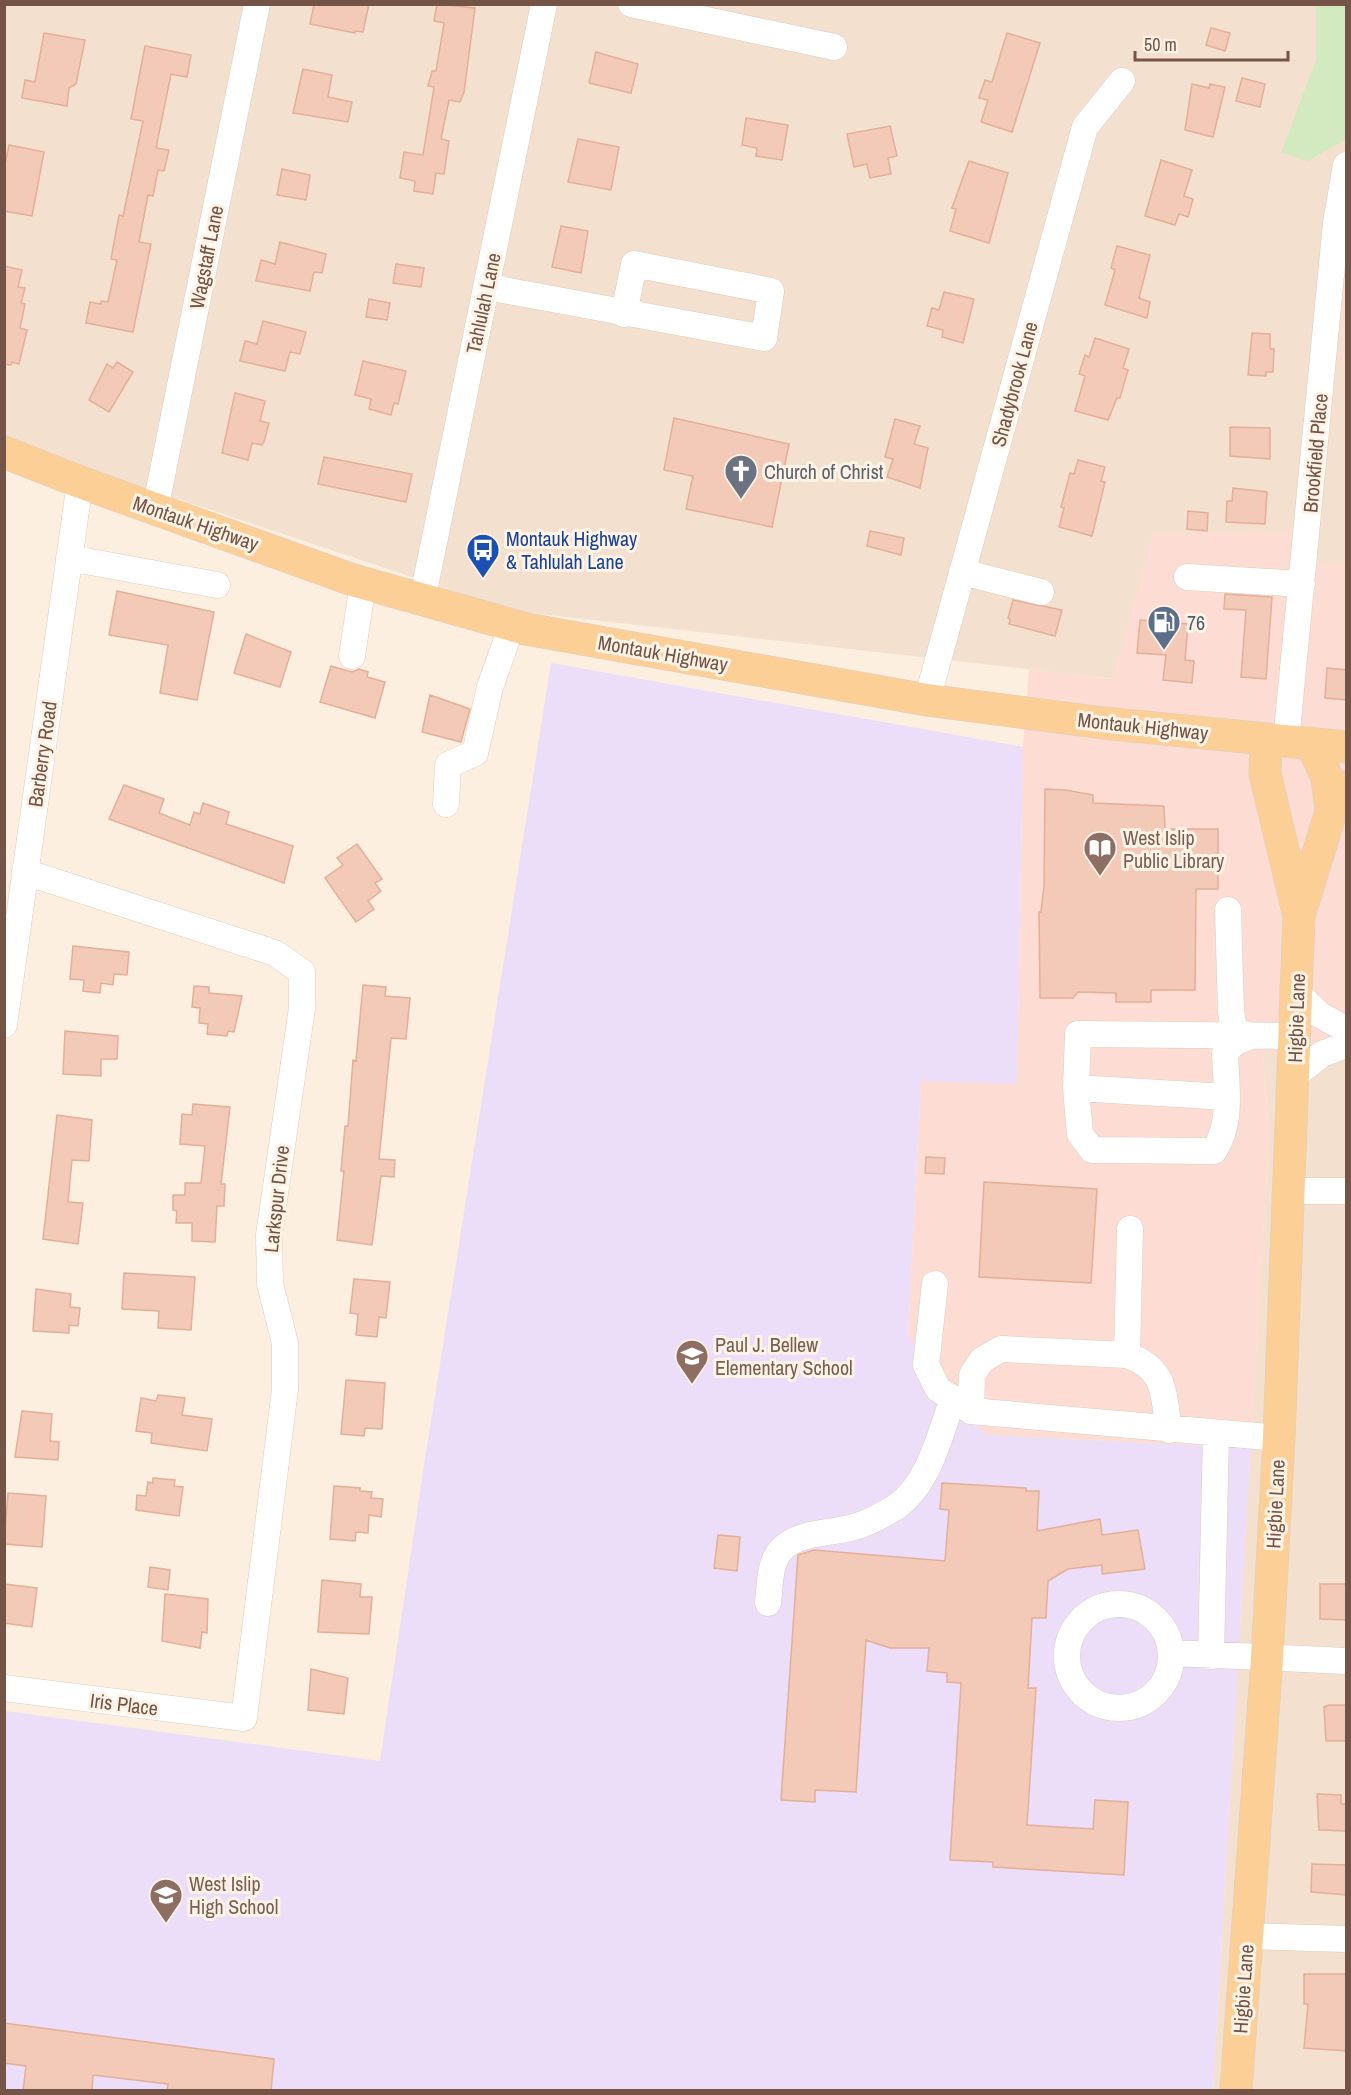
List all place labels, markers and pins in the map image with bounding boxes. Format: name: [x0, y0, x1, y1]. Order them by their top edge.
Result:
church icon: Church of Christ: [723, 453, 759, 500]
place label: Church of Christ: [764, 458, 884, 485]
place label: Montauk Highway & Tahlulah Lane: [506, 525, 638, 575]
bus stop icon: Montauk Highway & Tahlulah Lane: [465, 532, 501, 579]
fuel station icon: 76: [1146, 604, 1182, 651]
place label: 76: [1187, 609, 1205, 636]
place label: West Islip Public Library: [1123, 824, 1225, 874]
library icon: West Islip Public Library: [1082, 830, 1118, 877]
place label: Paul J. Bellew Elementary School: [715, 1331, 853, 1381]
school or university icon: Paul J. Bellew Elementary School: [674, 1338, 710, 1385]
place label: West Islip High School: [189, 1870, 278, 1920]
school or university icon: West Islip High School: [148, 1877, 184, 1924]

